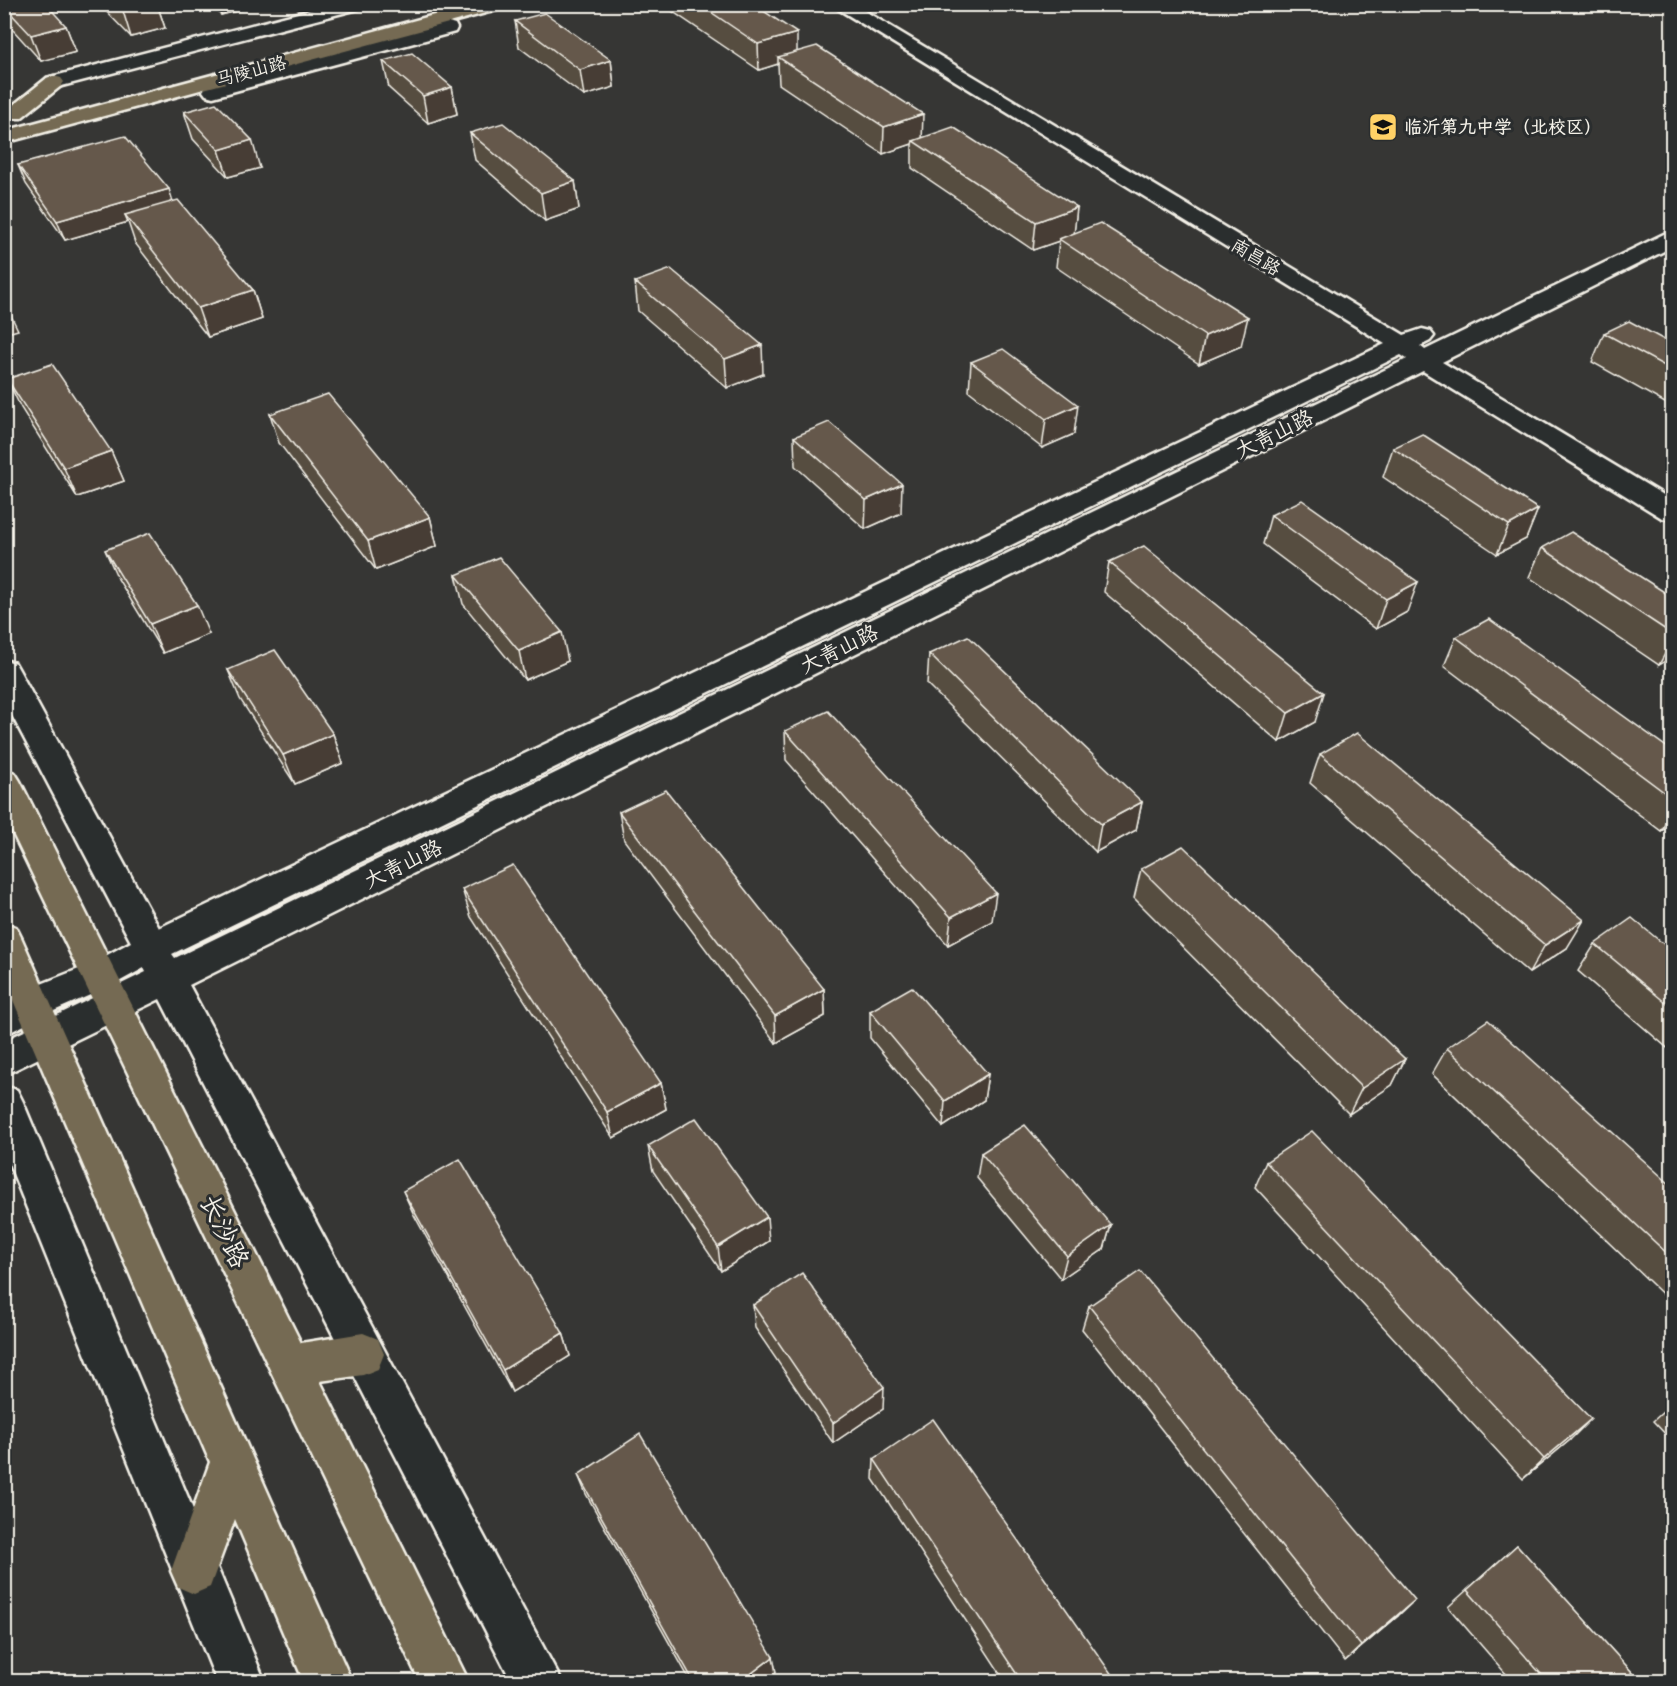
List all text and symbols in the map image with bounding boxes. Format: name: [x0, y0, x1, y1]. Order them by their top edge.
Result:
street label: 马陵山路: [212, 47, 289, 92]
school or university icon: 临沂第九中学（北校区）: [1367, 111, 1399, 143]
place label: 临沂第九中学（北校区）: [1404, 112, 1602, 139]
street label: 南昌路: [1227, 230, 1287, 281]
street label: 大青山路: [1228, 399, 1318, 465]
street label: 大青山路: [793, 614, 883, 680]
street label: 大青山路: [357, 829, 447, 895]
street label: 长沙路: [192, 1187, 261, 1274]

